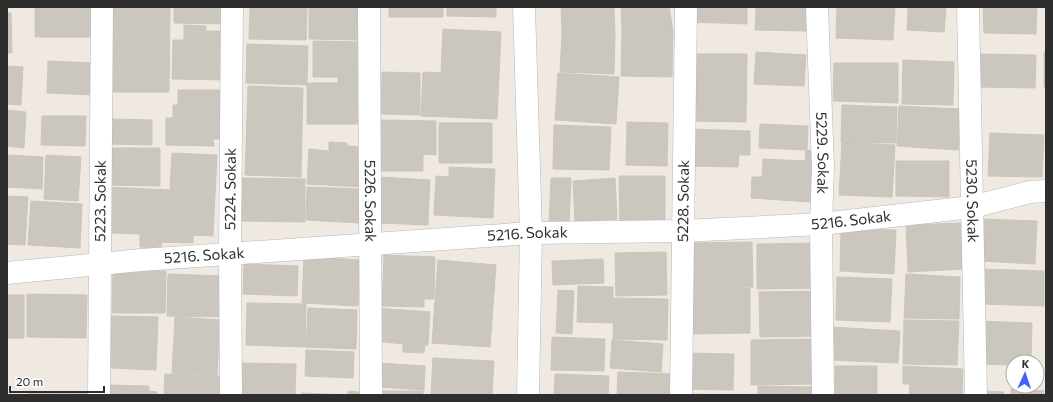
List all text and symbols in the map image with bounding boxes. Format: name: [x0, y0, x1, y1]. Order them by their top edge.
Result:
street label: 5229. Sokak: [813, 111, 833, 194]
street label: 5224. Sokak: [220, 148, 239, 230]
street label: 5230. Sokak: [963, 159, 983, 243]
street label: 5223. Sokak: [90, 160, 109, 242]
street label: 5226. Sokak: [362, 160, 380, 242]
street label: 5228. Sokak: [673, 160, 692, 242]
street label: 5216. Sokak: [810, 206, 892, 232]
street label: 5216. Sokak: [487, 223, 568, 244]
street label: 5216. Sokak: [163, 243, 245, 266]
north arrow: [1005, 354, 1045, 394]
text: K: [1021, 357, 1030, 370]
scale bar: [10, 368, 104, 394]
text: 20 m: [16, 374, 43, 388]

